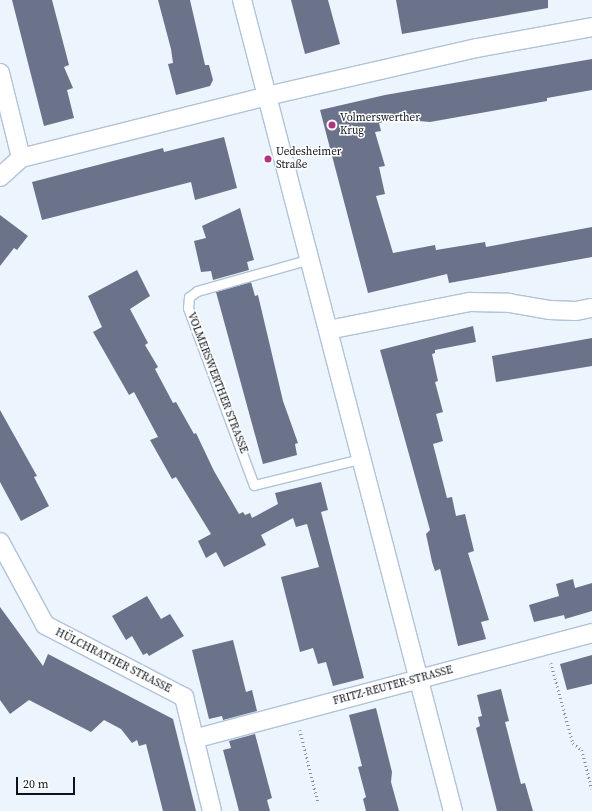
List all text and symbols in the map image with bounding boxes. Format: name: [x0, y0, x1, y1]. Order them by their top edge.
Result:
place label: Volmerswerther Krug: [340, 112, 420, 138]
marker: Volmerswerther Krug: [327, 120, 337, 130]
place label: Uedesheimer Straße: [276, 146, 341, 172]
marker: Uedesheimer Straße: [263, 154, 273, 164]
street label: VOLMERSWERTHER STRASSE: [184, 311, 250, 455]
street label: HÜLCHRATHER STRASSE: [53, 626, 173, 696]
street label: FRITZ-REUTER-STRASSE: [332, 664, 454, 708]
scale bar: [18, 769, 77, 795]
text: 20 m: [23, 776, 49, 792]

